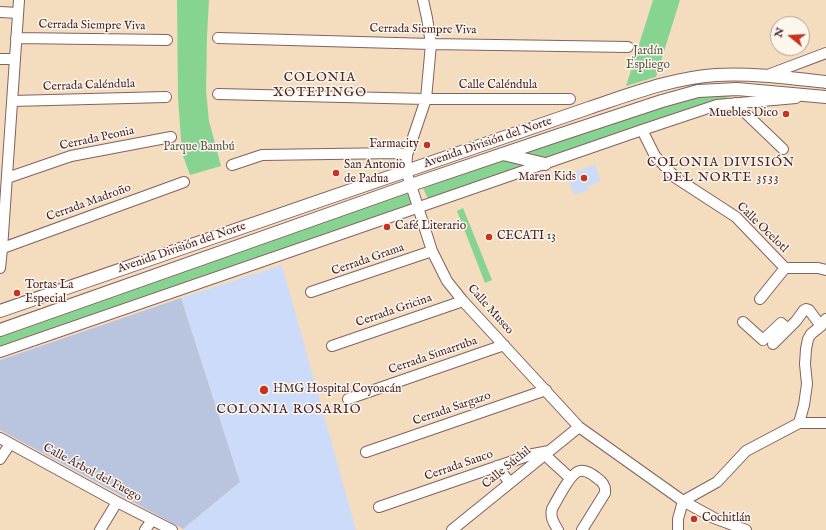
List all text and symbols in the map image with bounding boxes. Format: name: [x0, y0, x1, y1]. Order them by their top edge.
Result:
north arrow: [770, 16, 810, 56]
street label: Cerrada Siempre Viva: [38, 18, 146, 34]
street label: Cerrada Siempre Viva: [369, 22, 477, 38]
text: N: [771, 26, 788, 39]
park label: Jardín Espliego: [626, 45, 670, 73]
district label: COLONIA XOTEPINGO: [273, 70, 367, 101]
street label: Cerrada Caléndula: [43, 77, 135, 95]
street label: Calle Caléndula: [459, 79, 537, 93]
place label: Muebles Dico: [709, 107, 778, 121]
marker: Muebles Dico: [781, 109, 791, 119]
street label: Avenida División del Norte: [422, 114, 554, 172]
street label: Cerrada Peonia: [58, 124, 136, 154]
place label: Farmacity: [369, 138, 419, 152]
marker: Farmacity: [422, 140, 432, 150]
park label: Parque Bambú: [163, 141, 235, 155]
district label: COLONIA DIVISIÓN DEL NORTE 3533: [647, 155, 795, 186]
place label: San Antonio de Padua: [344, 159, 405, 187]
marker: San Antonio de Padua: [331, 168, 341, 178]
place label: Maren Kids: [518, 171, 576, 185]
marker: Maren Kids: [579, 173, 589, 183]
street label: Cerrada Madroño: [45, 181, 133, 225]
street label: Calle Ocelotl: [733, 200, 791, 256]
street label: Avenida División del Norte: [116, 219, 248, 277]
place label: Café Literario: [395, 220, 466, 234]
marker: Café Literario: [382, 222, 392, 232]
place label: CECATI 13: [497, 230, 556, 244]
marker: CECATI 13: [484, 232, 494, 242]
street label: Cerrada Grama: [330, 241, 406, 279]
place label: Tortas La Especial: [25, 279, 73, 307]
street label: Calle Museo: [464, 282, 516, 338]
marker: Tortas La Especial: [12, 288, 22, 298]
street label: Cerrada Gricina: [354, 291, 434, 331]
street label: Cerrada Simarruba: [387, 334, 479, 378]
place label: HMG Hospital Coyoacán: [273, 383, 401, 397]
marker: HMG Hospital Coyoacán: [258, 384, 270, 396]
street label: Cerrada Sargazo: [411, 389, 493, 429]
district label: COLONIA ROSARIO: [216, 402, 362, 418]
street label: Calle Árbol del Fuego: [40, 441, 144, 505]
street label: Calle Súchil: [480, 444, 534, 492]
street label: Cerrada Sauco: [423, 448, 495, 484]
place label: Cochitlán: [702, 512, 751, 526]
marker: Cochitlán: [689, 514, 699, 524]

